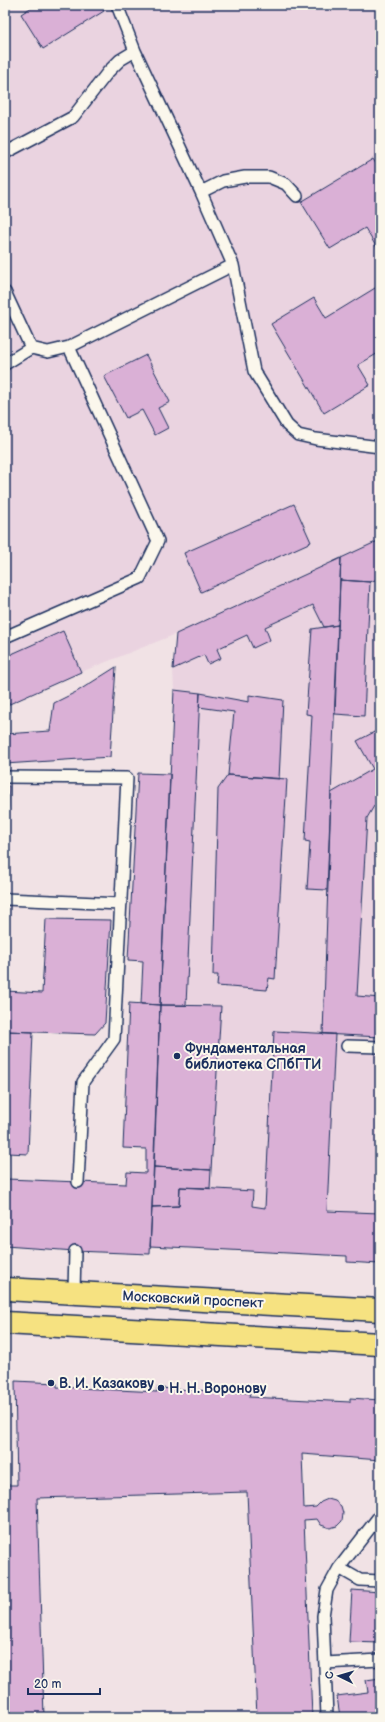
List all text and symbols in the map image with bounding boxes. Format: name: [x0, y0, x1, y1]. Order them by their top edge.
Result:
place label: Фундаментальная библиотека СПбГТИ: [185, 1040, 321, 1073]
marker: Фундаментальная библиотека СПбГТИ: [172, 1051, 182, 1061]
street label: Московский проспект: [122, 1287, 265, 1312]
place label: В. И. Казакову: [59, 1375, 154, 1392]
marker: В. И. Казакову: [46, 1378, 56, 1388]
place label: Н. Н. Воронову: [169, 1380, 267, 1397]
marker: Н. Н. Воронову: [156, 1383, 166, 1393]
north arrow: [319, 1656, 359, 1696]
scale bar: [28, 1670, 100, 1696]
text: С: [323, 1670, 336, 1680]
text: 20 m: [34, 1677, 61, 1692]

